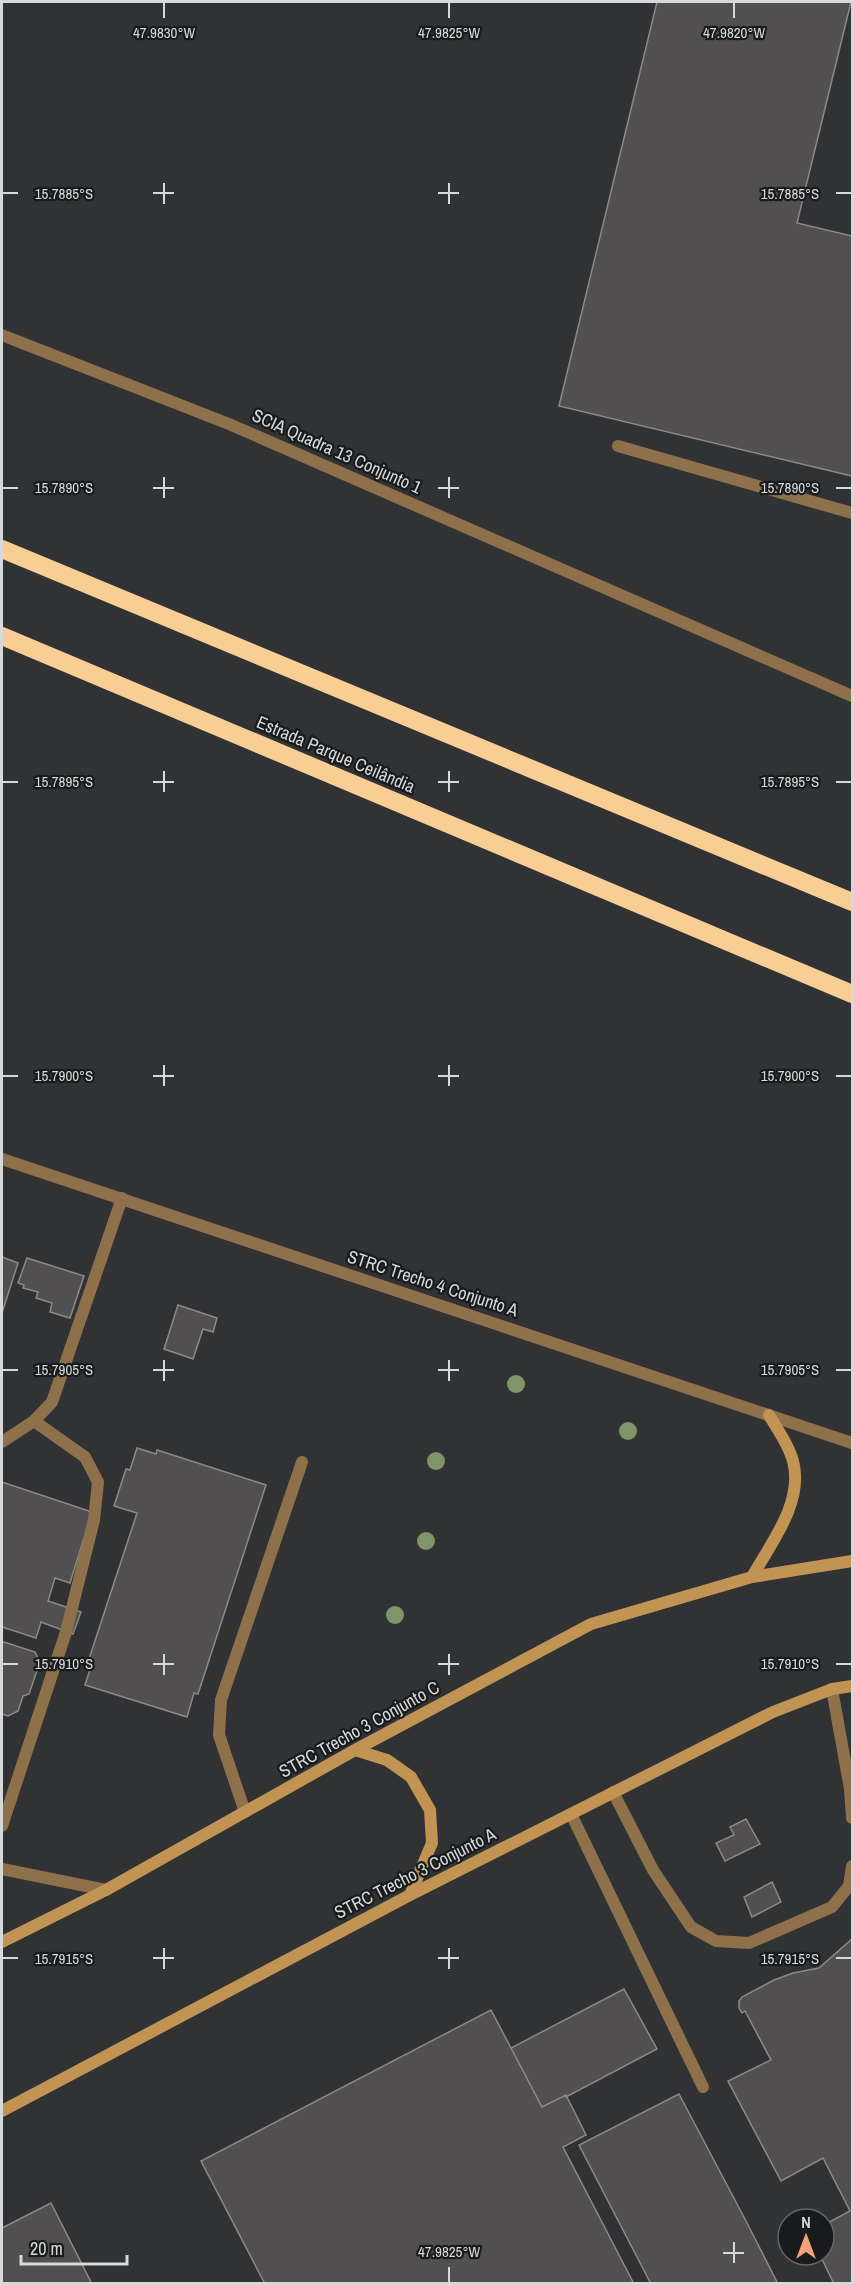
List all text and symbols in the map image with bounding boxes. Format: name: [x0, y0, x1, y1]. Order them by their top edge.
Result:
text: 47.9830°W: [133, 22, 195, 43]
text: 47.9825°W: [418, 22, 480, 43]
text: 47.9820°W: [703, 22, 765, 43]
text: 15.7885°S: [35, 183, 93, 204]
text: 15.7885°S: [761, 183, 819, 204]
street label: SCIA Quadra 13 Conjunto 1: [248, 402, 426, 500]
text: 15.7890°S: [35, 477, 93, 498]
text: 15.7890°S: [761, 477, 819, 498]
street label: Estrada Parque Ceilândia: [253, 709, 419, 799]
text: 15.7895°S: [35, 771, 93, 792]
text: 15.7895°S: [761, 771, 819, 792]
text: 15.7900°S: [35, 1065, 93, 1086]
text: 15.7900°S: [761, 1065, 819, 1086]
street label: STRC Trecho 4 Conjunto A: [344, 1244, 522, 1322]
text: 15.7905°S: [35, 1359, 93, 1380]
text: 15.7905°S: [761, 1359, 819, 1380]
text: 15.7910°S: [35, 1653, 93, 1674]
text: 15.7910°S: [761, 1653, 819, 1674]
street label: STRC Trecho 3 Conjunto C: [274, 1675, 444, 1783]
street label: STRC Trecho 3 Conjunto A: [330, 1821, 500, 1925]
text: 15.7915°S: [35, 1948, 93, 1969]
text: 15.7915°S: [761, 1948, 819, 1969]
north arrow: [776, 2207, 836, 2267]
text: N: [801, 2211, 811, 2233]
scale bar: [21, 2228, 128, 2266]
text: 20 m: [30, 2236, 63, 2261]
text: 47.9825°W: [418, 2241, 480, 2262]

